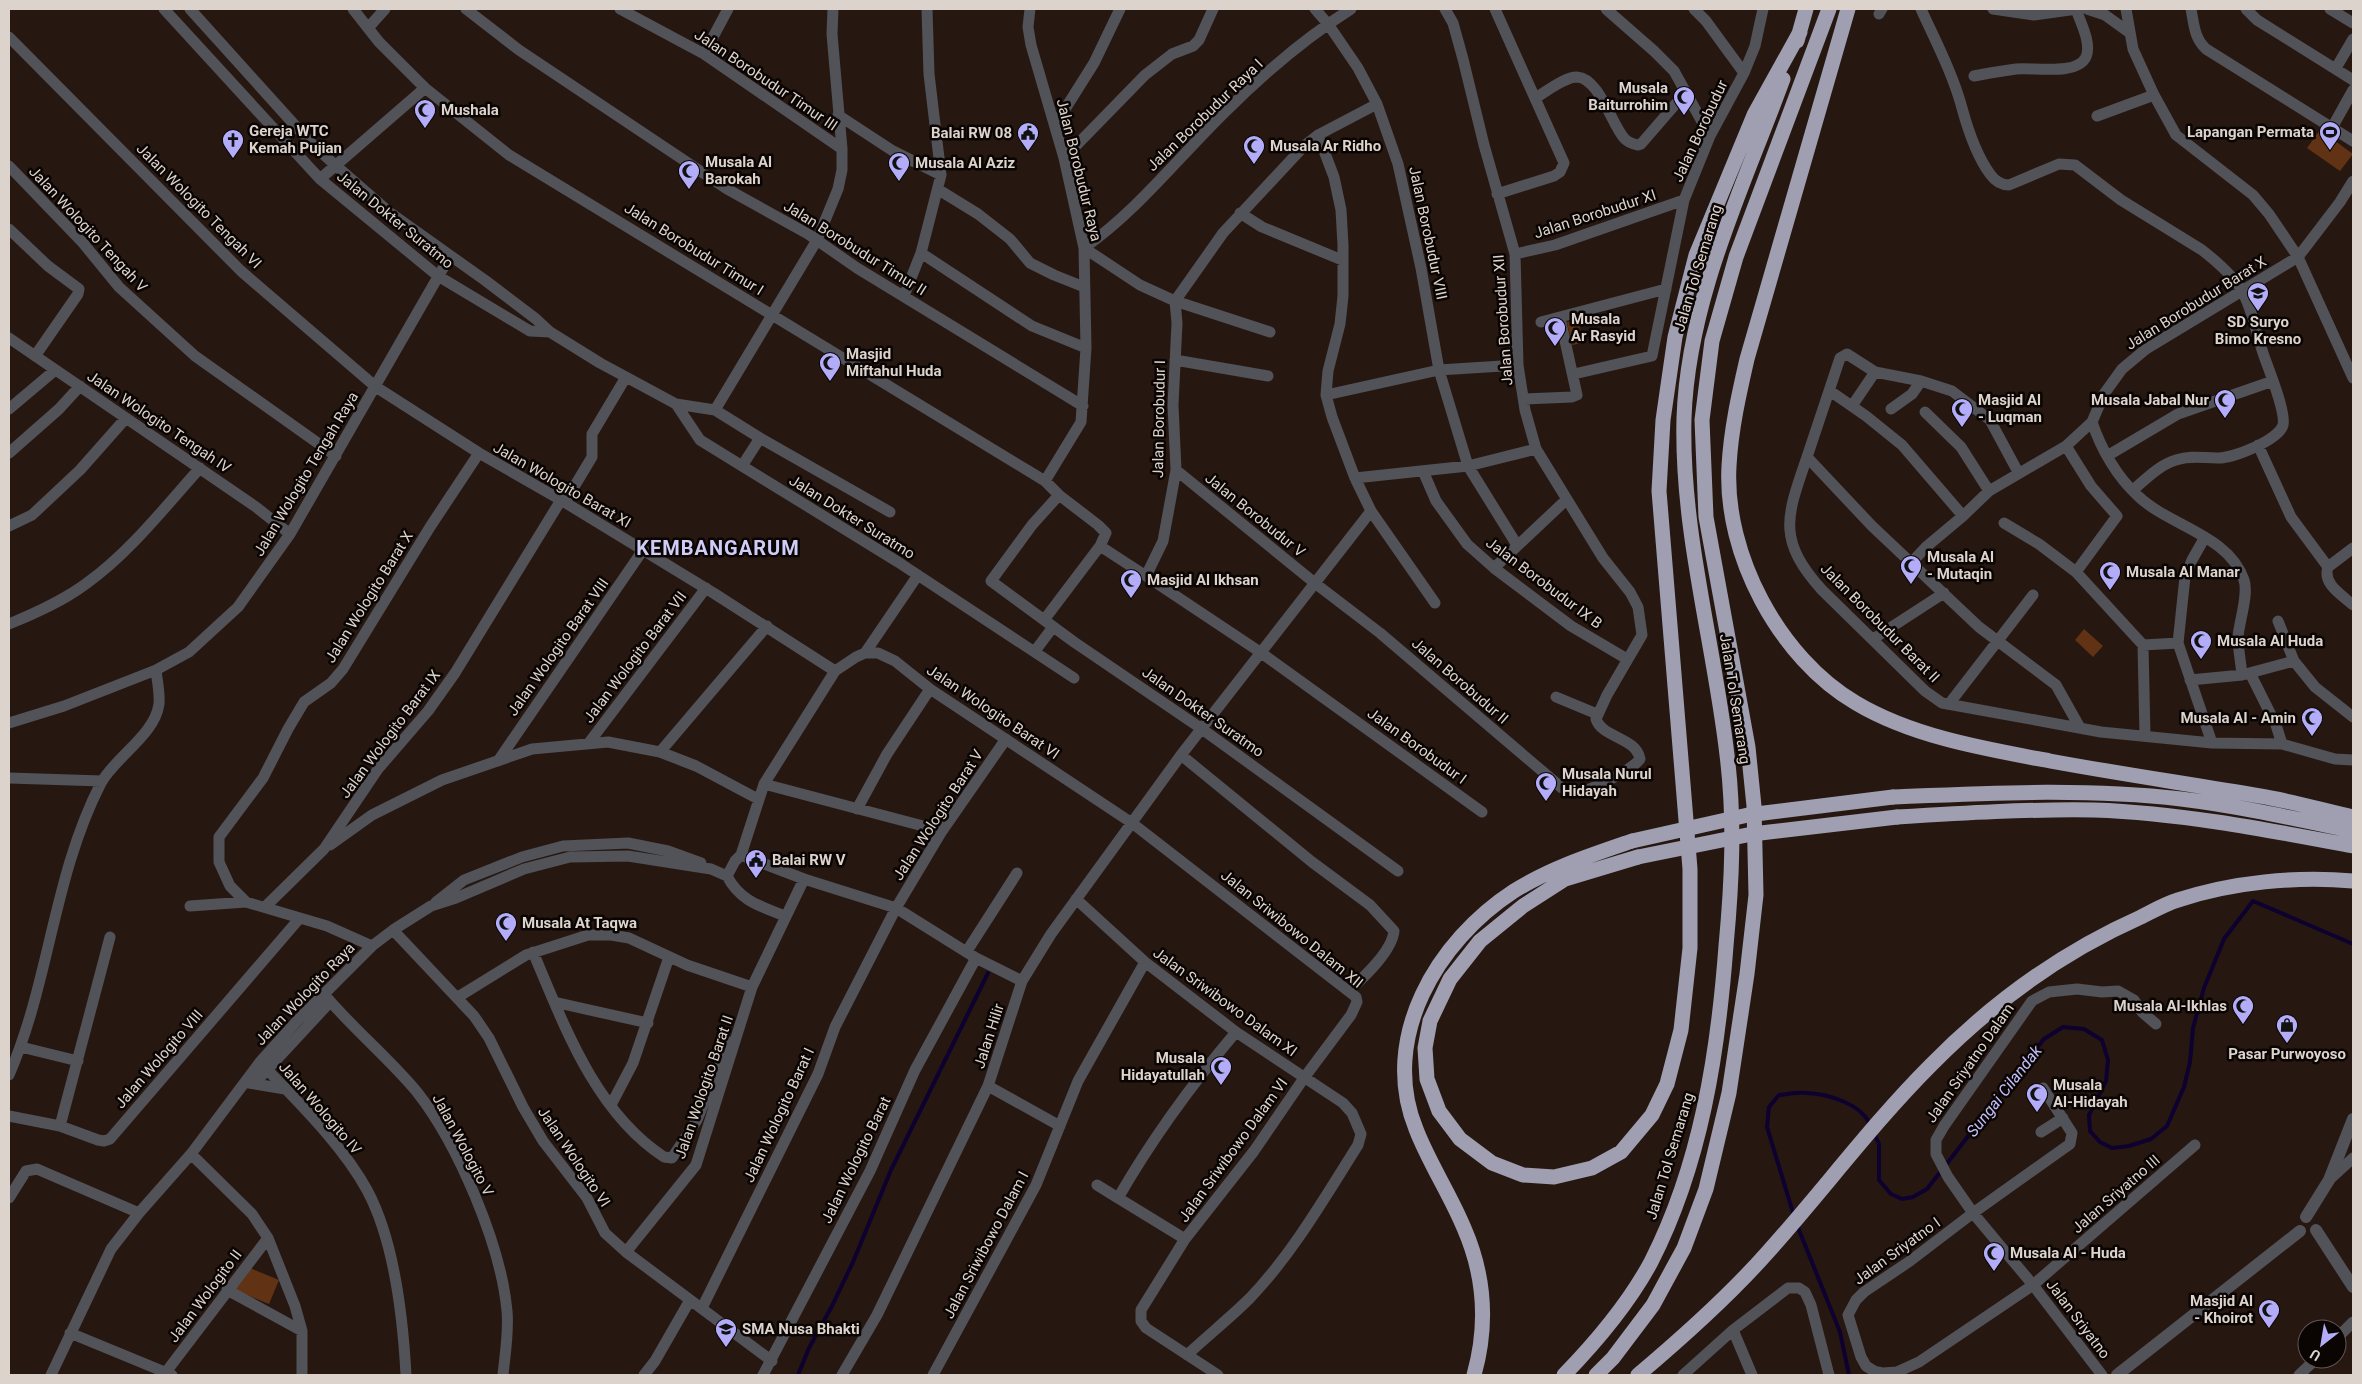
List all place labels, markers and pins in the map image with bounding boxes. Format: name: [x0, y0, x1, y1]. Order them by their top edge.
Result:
place label: Musala Baiturrohim: [1588, 79, 1668, 114]
mosque icon: Musala Baiturrohim: [1672, 85, 1696, 116]
mosque icon: Mushala: [413, 98, 437, 129]
place label: Mushala: [441, 101, 499, 119]
sports icon: Lapangan Permata: [2318, 120, 2342, 151]
public building icon: Balai RW 08: [1016, 121, 1040, 152]
place label: Gereja WTC Kemah Pujian: [249, 122, 342, 157]
place label: Lapangan Permata: [2187, 123, 2314, 141]
place label: Balai RW 08: [931, 124, 1012, 142]
church icon: Gereja WTC Kemah Pujian: [221, 128, 245, 159]
mosque icon: Musala Ar Ridho: [1242, 134, 1266, 165]
place label: Musala Ar Ridho: [1270, 137, 1381, 155]
mosque icon: Musala Al Aziz: [887, 151, 911, 182]
place label: Musala Al Barokah: [705, 153, 772, 188]
place label: Musala Al Aziz: [915, 154, 1016, 172]
mosque icon: Musala Al Barokah: [677, 159, 701, 190]
school or university icon: SD Suryo Bimo Kresno: [2246, 281, 2270, 312]
place label: Musala Ar Rasyid: [1571, 310, 1636, 345]
place label: SD Suryo Bimo Kresno: [2215, 313, 2301, 348]
mosque icon: Musala Ar Rasyid: [1543, 316, 1567, 347]
place label: Masjid Miftahul Huda: [846, 345, 942, 380]
mosque icon: Masjid Miftahul Huda: [818, 351, 842, 382]
mosque icon: Musala Jabal Nur: [2213, 388, 2237, 419]
place label: Masjid Al - Luqman: [1978, 391, 2042, 426]
place label: Musala Jabal Nur: [2091, 391, 2209, 409]
mosque icon: Masjid Al - Luqman: [1950, 397, 1974, 428]
place label: Musala Al - Mutaqin: [1927, 548, 1994, 583]
mosque icon: Musala Al - Mutaqin: [1899, 554, 1923, 585]
mosque icon: Musala Al Manar: [2098, 560, 2122, 591]
place label: Musala Al Manar: [2126, 563, 2240, 581]
mosque icon: Masjid Al Ikhsan: [1119, 568, 1143, 599]
place label: Masjid Al Ikhsan: [1147, 571, 1259, 589]
mosque icon: Musala Al Huda: [2189, 629, 2213, 660]
place label: Musala Al Huda: [2217, 632, 2323, 650]
mosque icon: Musala Al - Amin: [2300, 706, 2324, 737]
place label: Musala Al - Amin: [2180, 709, 2296, 727]
place label: Musala Nurul Hidayah: [1562, 765, 1652, 800]
mosque icon: Musala Nurul Hidayah: [1534, 771, 1558, 802]
public building icon: Balai RW V: [744, 848, 768, 879]
place label: Balai RW V: [772, 851, 846, 869]
mosque icon: Musala At Taqwa: [494, 911, 518, 942]
place label: Musala At Taqwa: [522, 914, 637, 932]
mosque icon: Musala Al-Ikhlas: [2231, 994, 2255, 1025]
place label: Musala Al-Ikhlas: [2114, 997, 2227, 1015]
shop icon: Pasar Purwoyoso: [2275, 1013, 2299, 1044]
place label: Pasar Purwoyoso: [2228, 1045, 2346, 1063]
place label: Musala Hidayatullah: [1121, 1049, 1205, 1084]
mosque icon: Musala Hidayatullah: [1209, 1055, 1233, 1086]
place label: Musala Al-Hidayah: [2053, 1076, 2128, 1111]
mosque icon: Musala Al-Hidayah: [2025, 1082, 2049, 1113]
mosque icon: Musala Al - Huda: [1982, 1241, 2006, 1272]
place label: Musala Al - Huda: [2010, 1244, 2126, 1262]
place label: Masjid Al - Khoirot: [2190, 1292, 2253, 1327]
mosque icon: Masjid Al - Khoirot: [2257, 1298, 2281, 1329]
school or university icon: SMA Nusa Bhakti: [714, 1317, 738, 1348]
place label: SMA Nusa Bhakti: [742, 1320, 860, 1338]

